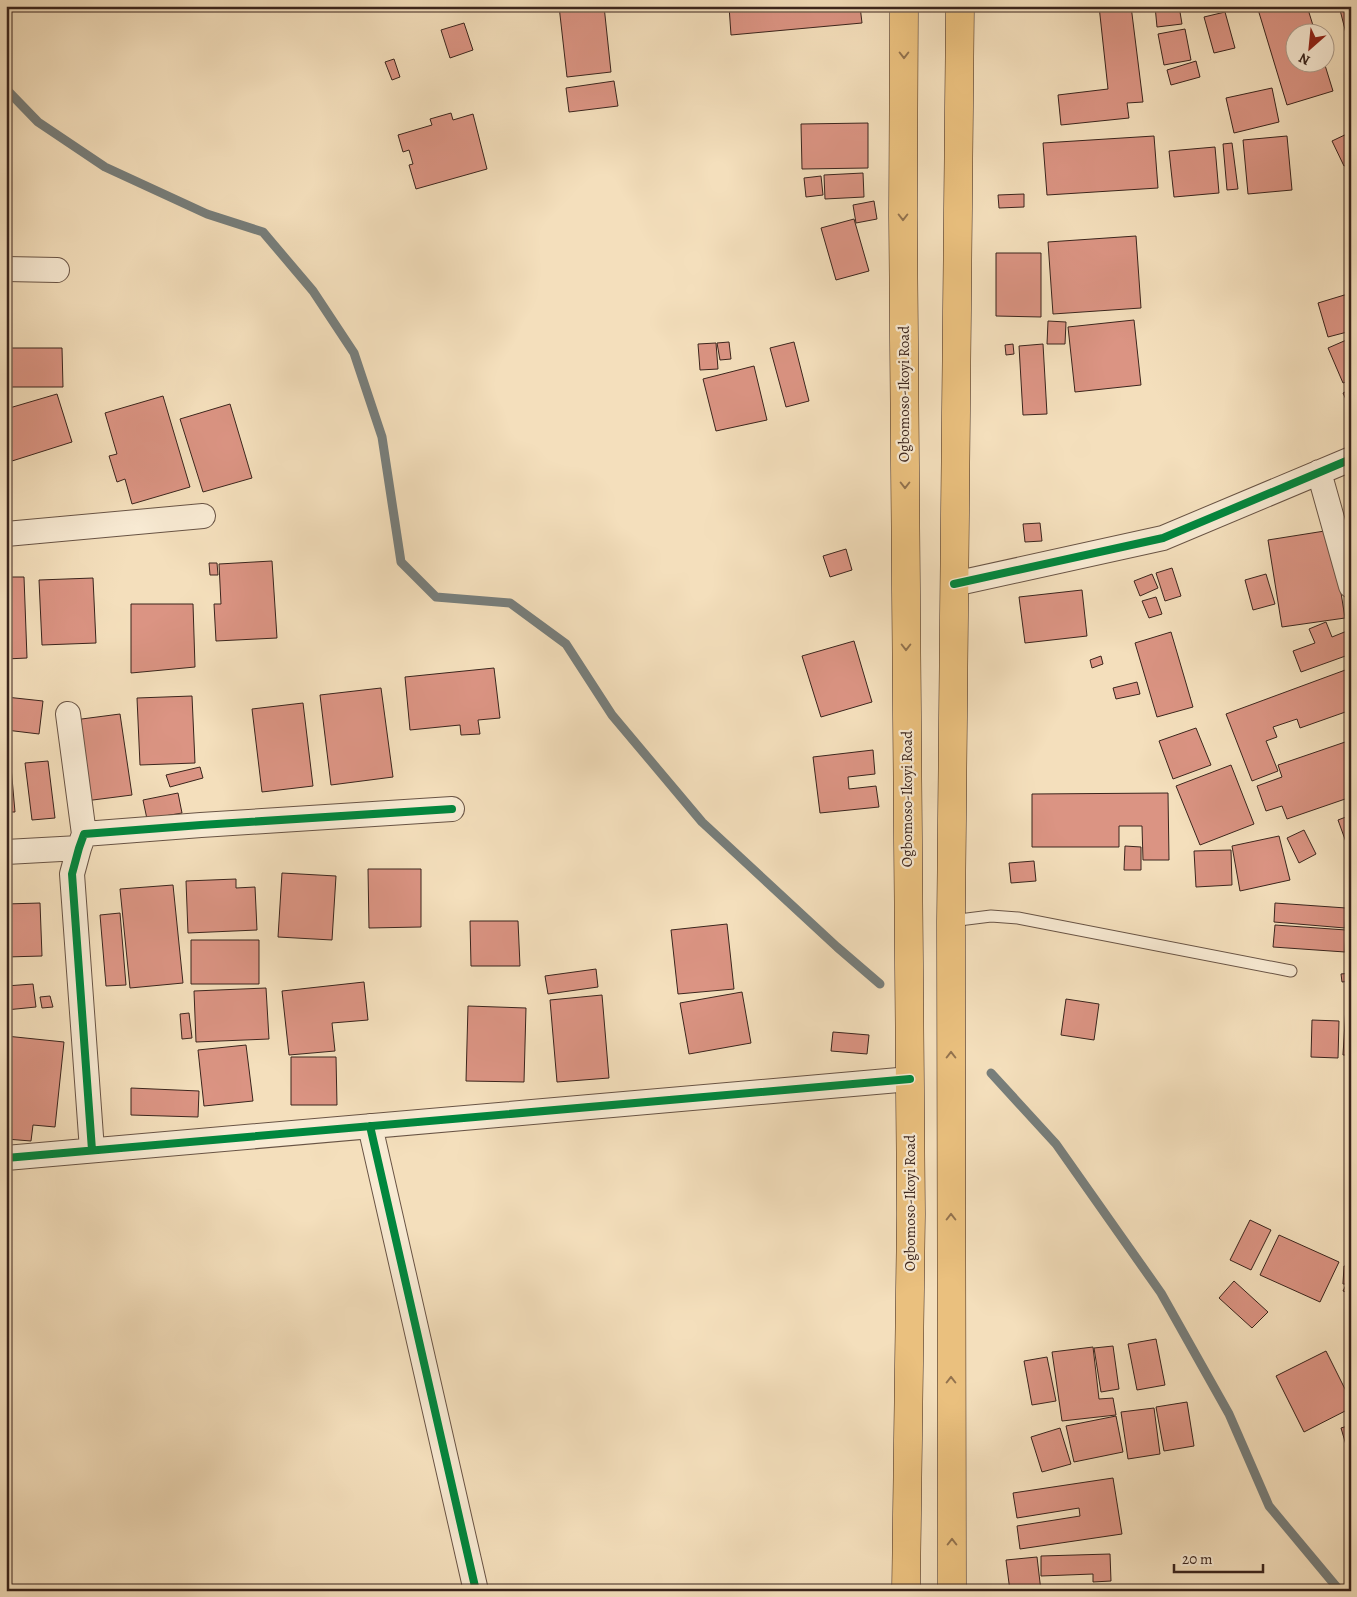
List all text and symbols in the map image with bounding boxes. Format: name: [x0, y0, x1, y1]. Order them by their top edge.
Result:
north arrow: [1284, 22, 1334, 72]
text: N: [1295, 48, 1313, 70]
one-way arrow: [899, 52, 909, 59]
one-way arrow: [898, 214, 908, 222]
street label: Ogbomoso-Ikoyi Road: [894, 325, 914, 462]
one-way arrow: [900, 482, 910, 489]
one-way arrow: [901, 644, 911, 652]
street label: Ogbomoso-Ikoyi Road: [897, 730, 917, 867]
one-way arrow: [946, 1050, 956, 1058]
street label: Ogbomoso-Ikoyi Road: [900, 1134, 920, 1271]
one-way arrow: [946, 1213, 956, 1220]
one-way arrow: [946, 1375, 956, 1383]
one-way arrow: [947, 1538, 957, 1546]
scale bar: [1174, 1542, 1263, 1574]
text: 20 m: [1182, 1549, 1213, 1569]

